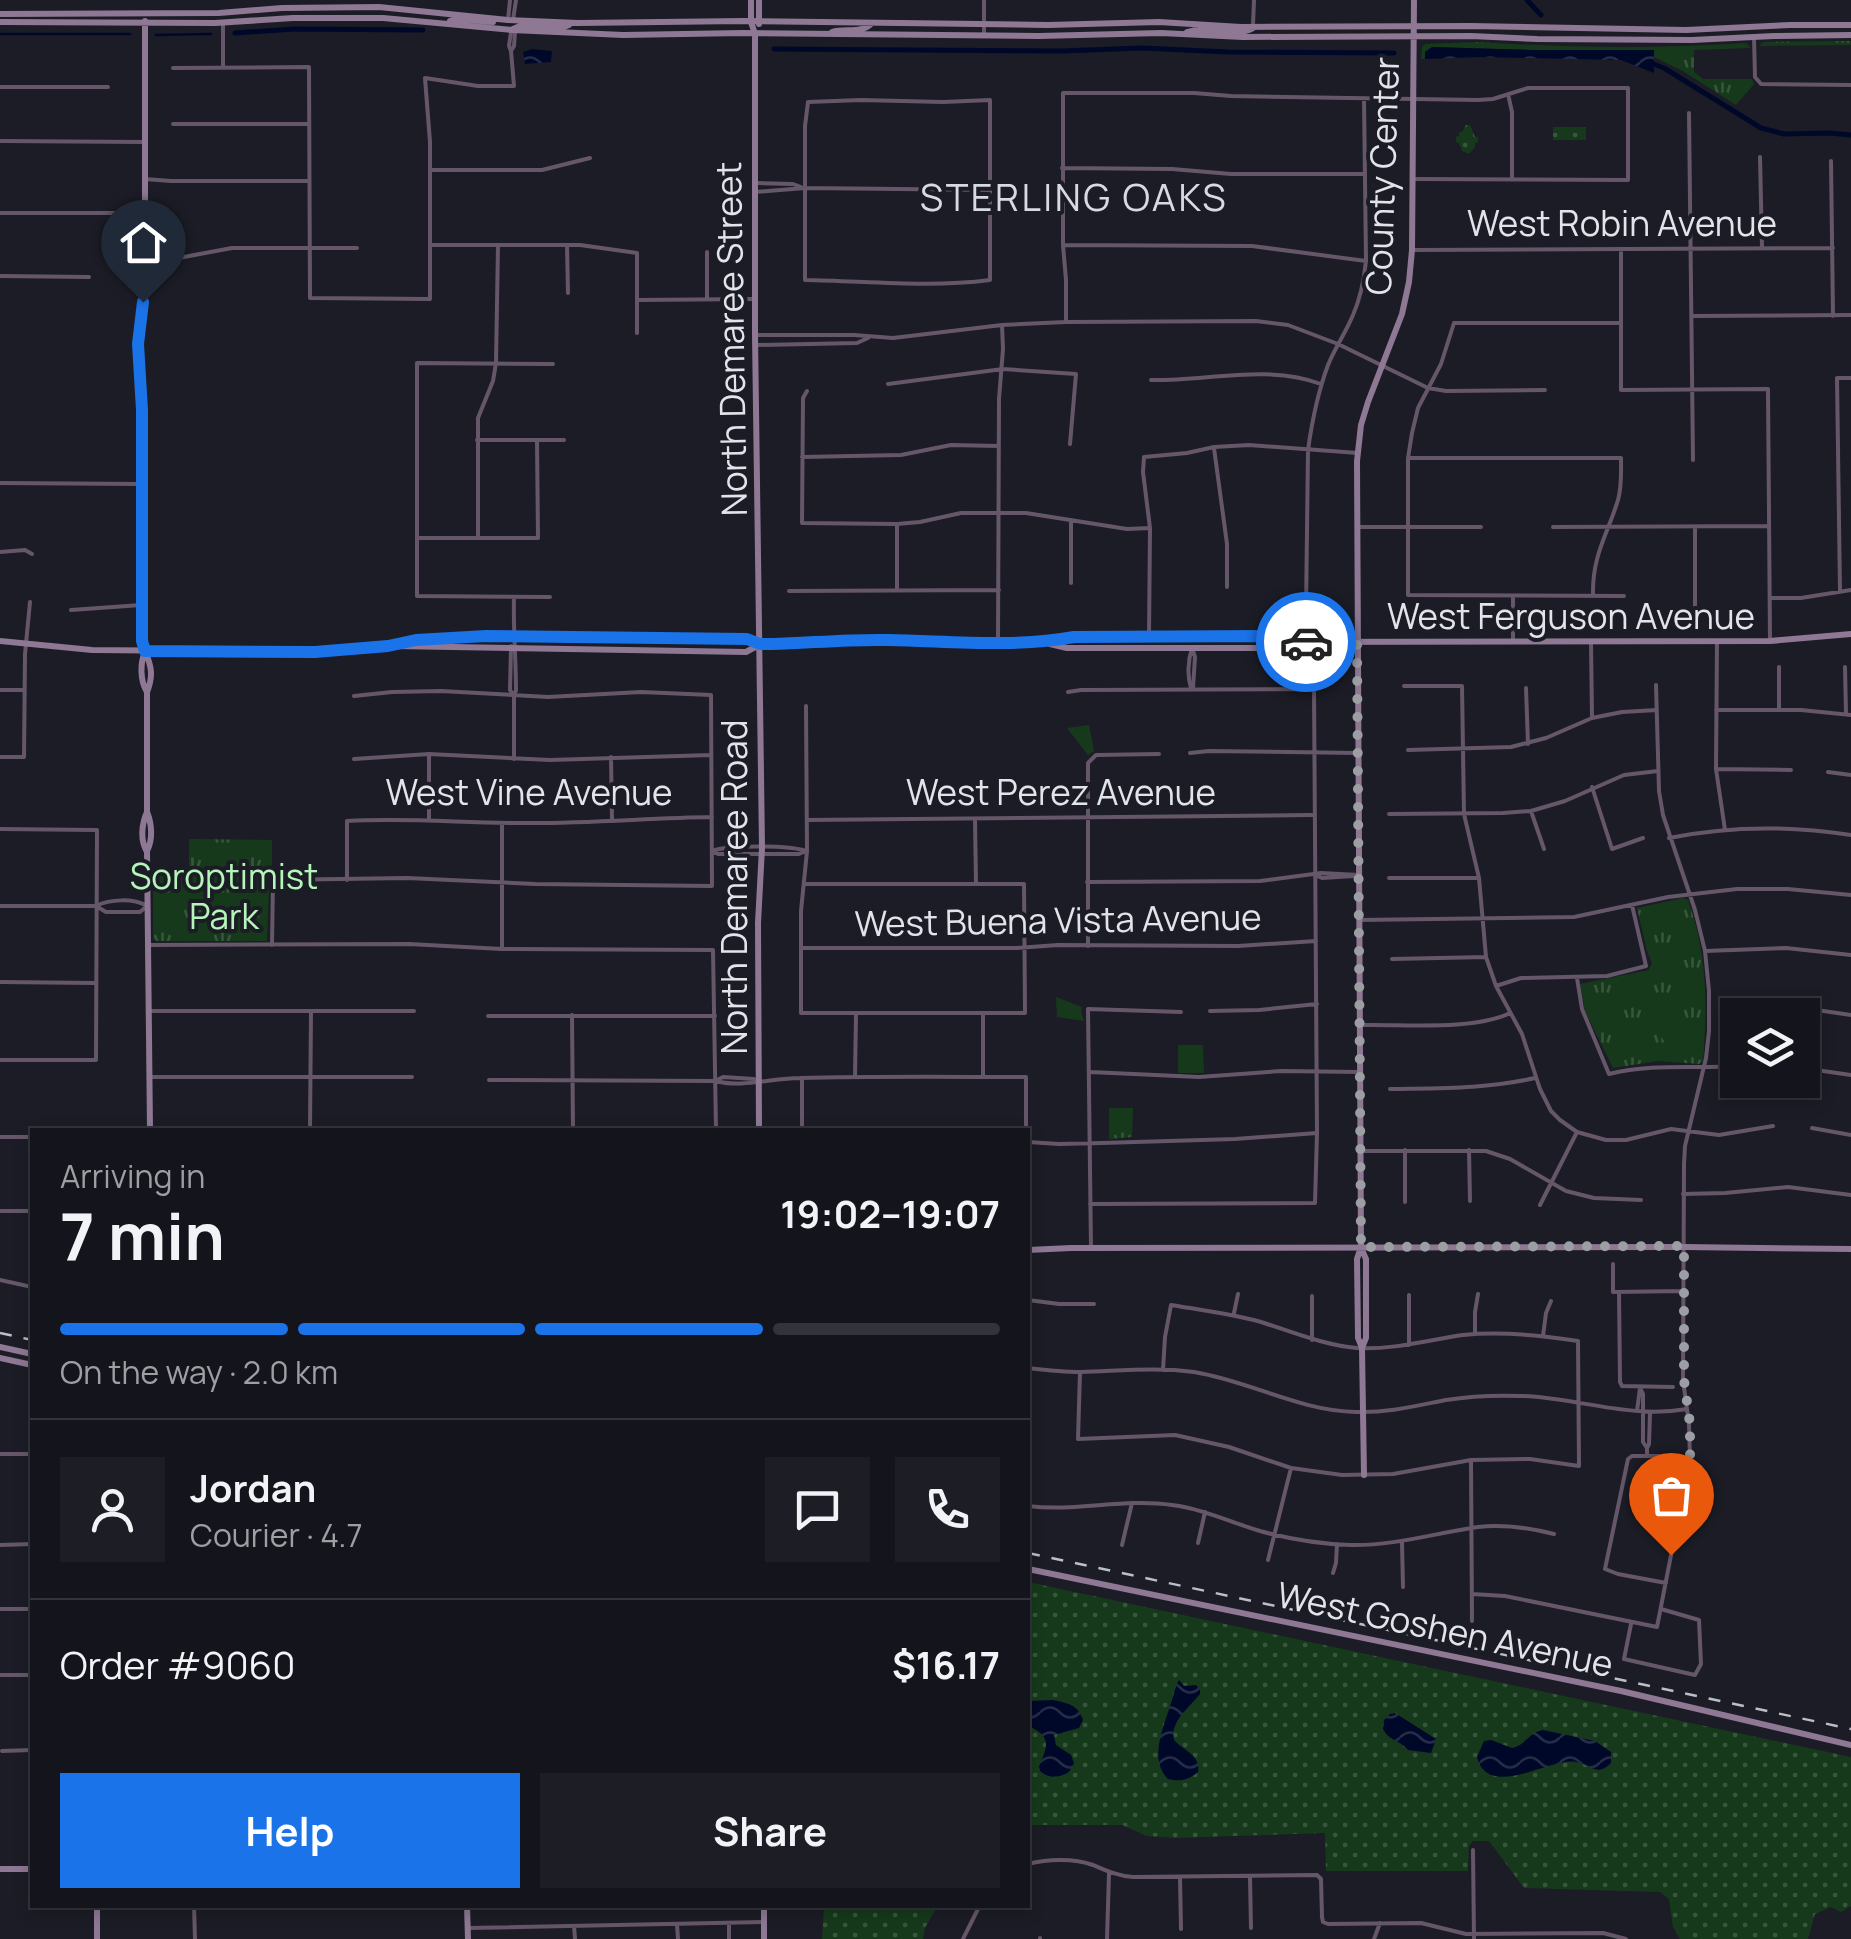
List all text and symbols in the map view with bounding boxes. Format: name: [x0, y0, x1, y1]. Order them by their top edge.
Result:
street label: County Center: [1354, 56, 1410, 296]
street label: North Demaree Street: [704, 161, 758, 517]
district label: STERLING OAKS: [920, 170, 1228, 222]
street label: West Robin Avenue: [1467, 199, 1777, 247]
pin: [101, 200, 186, 303]
icon: home: [116, 215, 171, 270]
courier: [1256, 592, 1356, 692]
street label: West Ferguson Avenue: [1387, 592, 1755, 640]
icon: car: [1279, 615, 1334, 670]
street label: North Demaree Road: [710, 720, 758, 1054]
street label: West Vine Avenue: [385, 768, 673, 816]
street label: West Perez Avenue: [906, 768, 1216, 816]
park label: Soroptimist Park: [130, 852, 318, 940]
street label: West Buena Vista Avenue: [854, 892, 1262, 948]
map controls: [1720, 998, 1820, 1098]
button: layers: [1720, 998, 1820, 1098]
text: Arriving in: [60, 1154, 205, 1198]
text: 19:02–19:07: [780, 1187, 1000, 1239]
text: 7 min: [60, 1191, 225, 1280]
text: On the way · 2.0 km: [60, 1350, 338, 1394]
pin: [1629, 1453, 1714, 1556]
button: person: [60, 1457, 165, 1562]
button: chat: [765, 1457, 870, 1562]
button: phone: [895, 1457, 1000, 1562]
text: Jordan: [190, 1461, 316, 1513]
icon: bag: [1644, 1468, 1699, 1523]
text: Courier · 4.7: [190, 1513, 363, 1557]
street label: West Goshen Avenue: [1273, 1570, 1618, 1688]
text: Order #9060: [60, 1638, 295, 1690]
text: $16.17: [892, 1638, 1000, 1690]
button: Help: [60, 1773, 520, 1888]
button: Share: [540, 1773, 1000, 1888]

